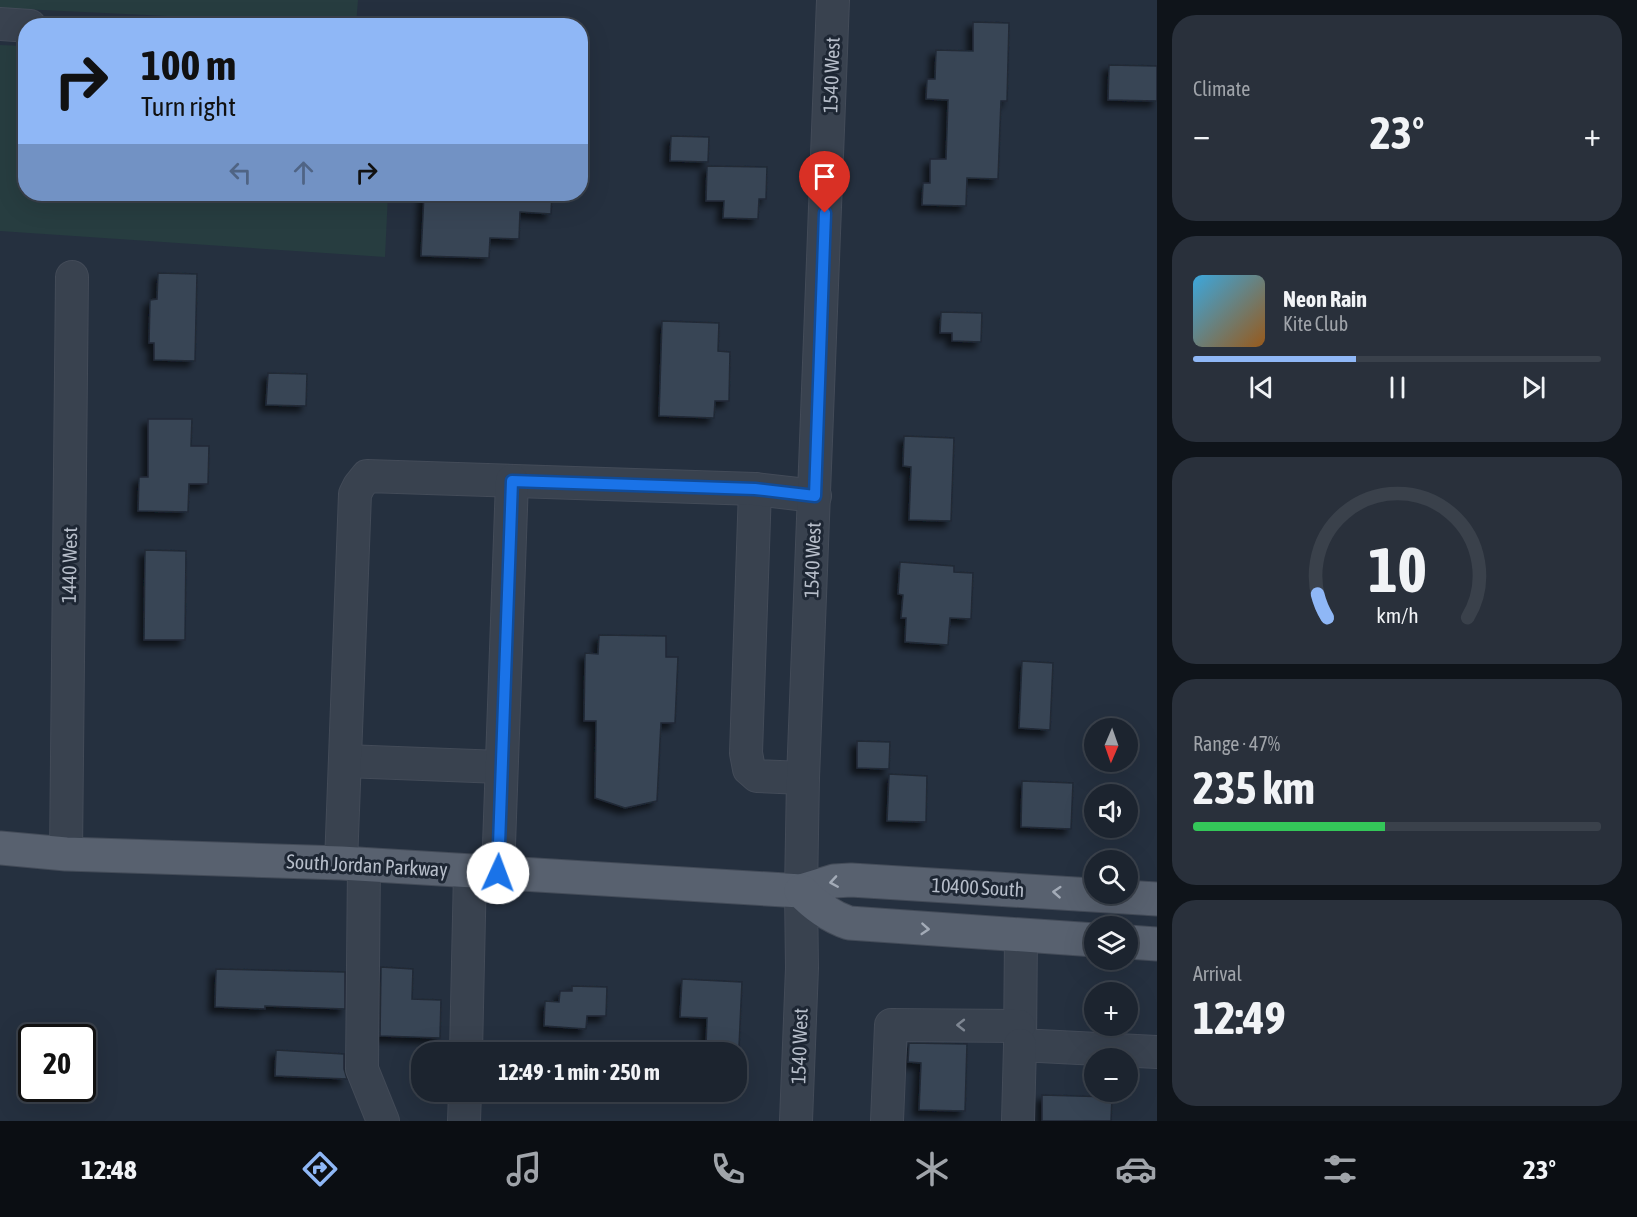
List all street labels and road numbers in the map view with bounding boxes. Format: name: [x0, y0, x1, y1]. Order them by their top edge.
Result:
street label: 1540 West: [818, 36, 844, 113]
street label: 1540 West: [799, 521, 825, 598]
street label: 1440 West: [57, 526, 81, 603]
street label: South Jordan Parkway: [286, 849, 448, 881]
street label: 10400 South: [931, 873, 1025, 901]
street label: 1540 West: [786, 1007, 812, 1084]

